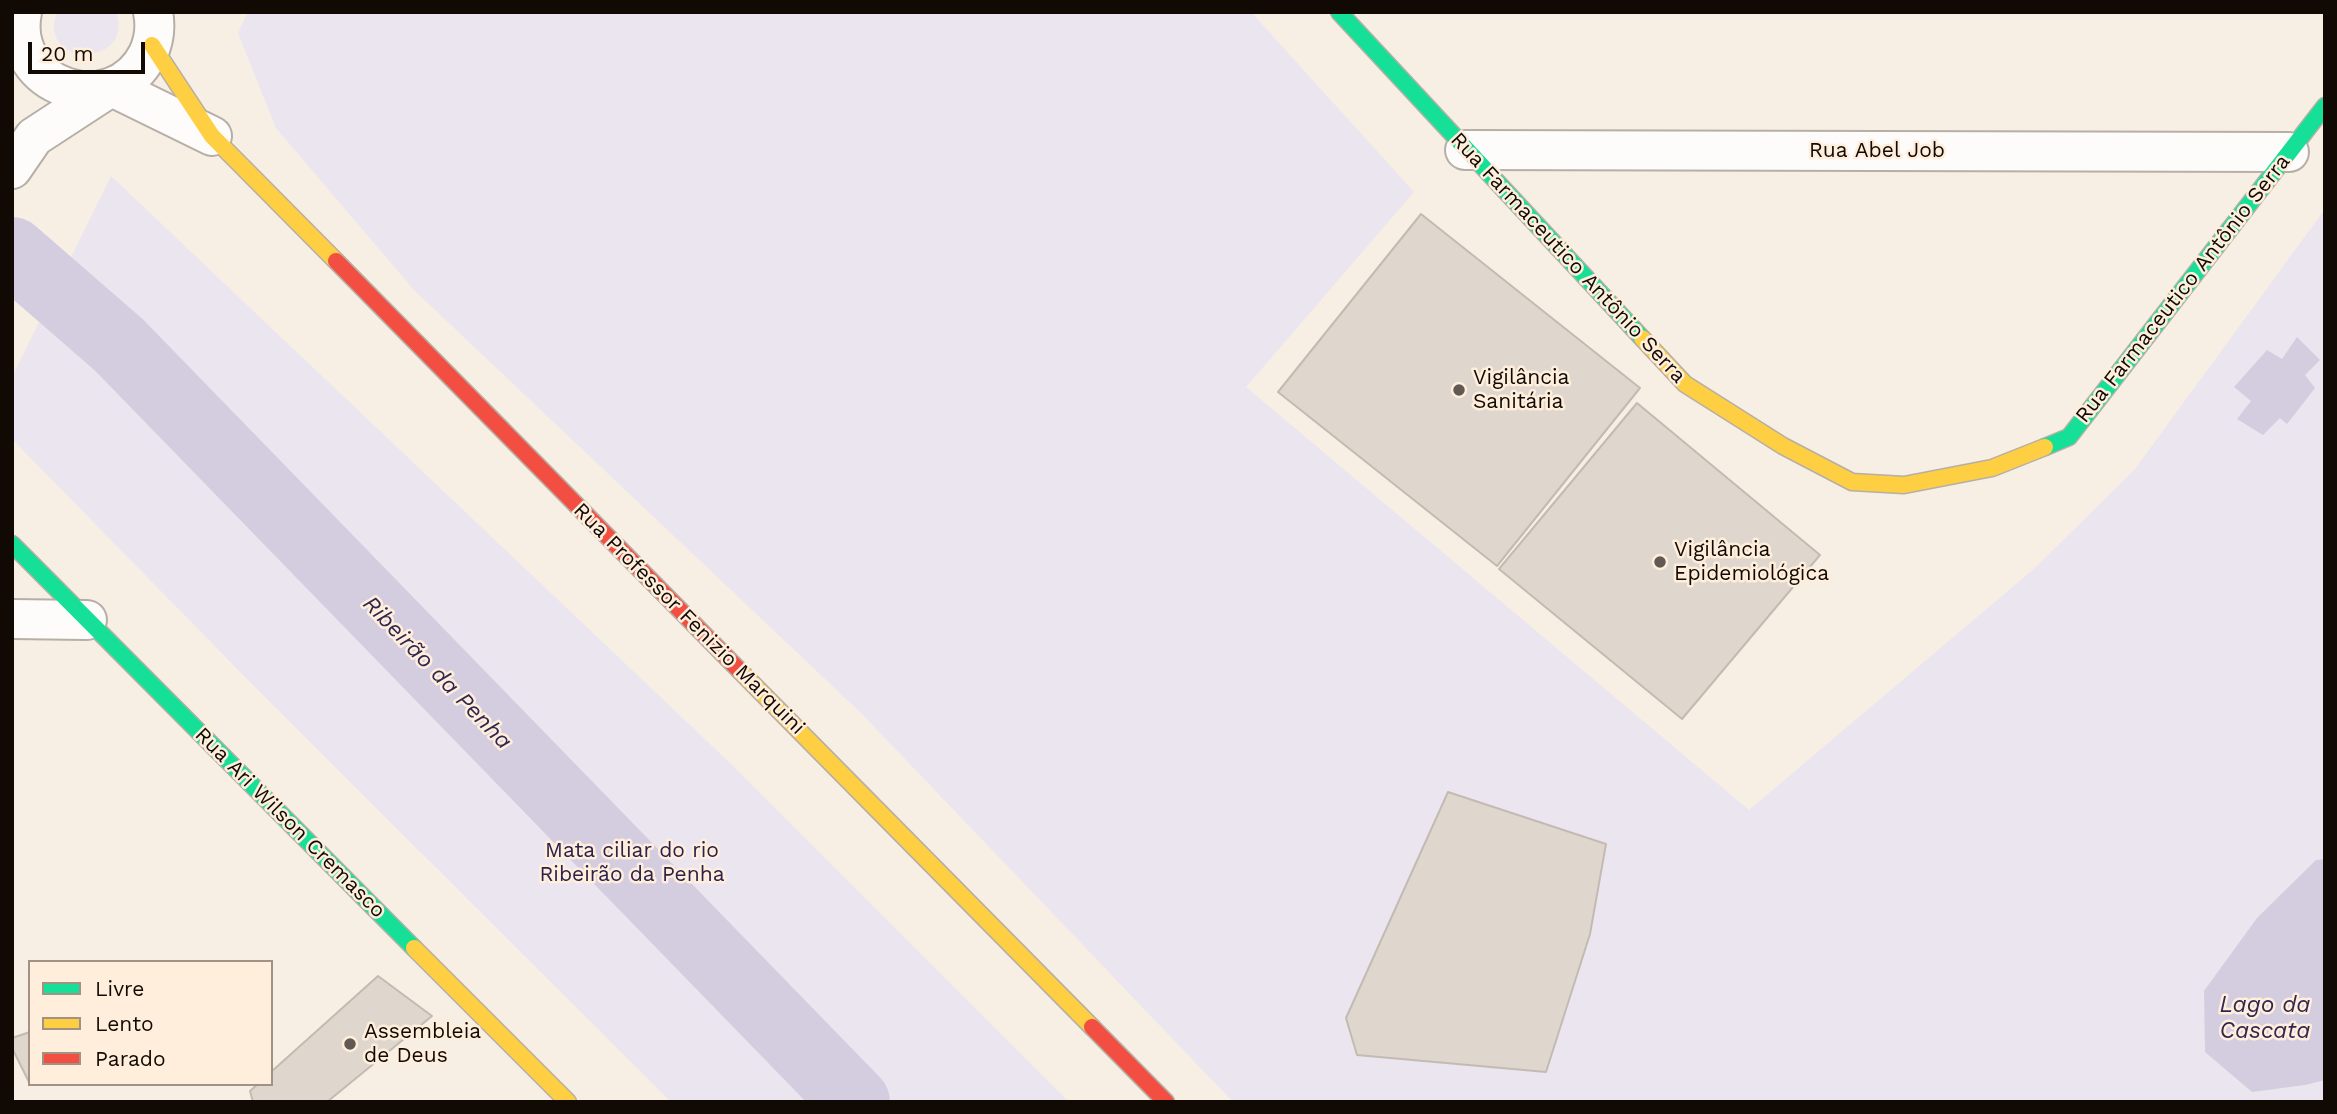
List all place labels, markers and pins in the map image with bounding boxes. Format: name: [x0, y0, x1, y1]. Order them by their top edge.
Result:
place label: Vigilância Sanitária: [1473, 365, 1569, 415]
marker: Vigilância Sanitária: [1451, 382, 1467, 398]
place label: Vigilância Epidemiológica: [1674, 537, 1829, 587]
marker: Vigilância Epidemiológica: [1652, 554, 1668, 570]
place label: Assembleia de Deus: [364, 1019, 481, 1069]
marker: Assembleia de Deus: [342, 1036, 358, 1052]

